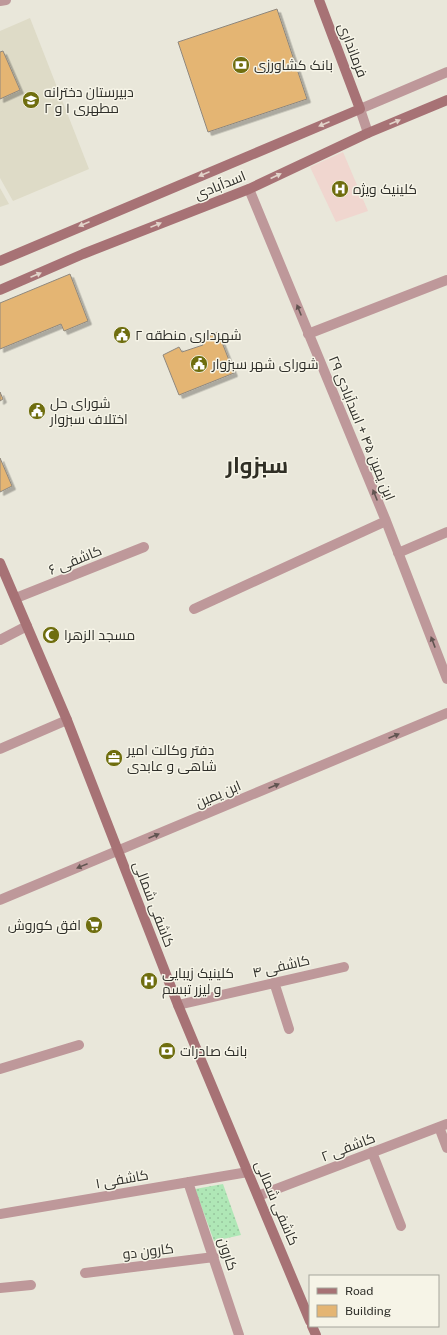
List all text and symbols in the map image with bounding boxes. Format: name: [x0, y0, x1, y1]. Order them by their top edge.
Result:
street label: فرمانداری: [335, 21, 371, 79]
bank icon: بانک کشاورزی: [231, 55, 251, 75]
place label: بانک کشاورزی: [254, 57, 333, 73]
place label: دبیرستان دخترانه مطهری ۱ و ۲: [44, 84, 134, 116]
school or university icon: دبیرستان دخترانه مطهری ۱ و ۲: [21, 90, 41, 110]
one-way arrow: [389, 119, 400, 125]
one-way arrow: [319, 121, 330, 127]
street label: اسدآبادی: [192, 168, 248, 202]
one-way arrow: [199, 171, 210, 177]
one-way arrow: [271, 173, 282, 179]
hospital icon: کلینیک ویژه: [330, 179, 350, 199]
place label: کلینیک ویژه: [353, 181, 417, 197]
one-way arrow: [78, 222, 90, 228]
one-way arrow: [151, 222, 163, 228]
one-way arrow: [30, 271, 42, 278]
one-way arrow: [295, 304, 301, 316]
public building icon: شهرداری منطقه ۲: [112, 325, 132, 345]
place label: شهرداری منطقه ۲: [135, 327, 242, 343]
street label: ابن یمین ۴۵ + اسدآبادی ۲۹: [326, 353, 398, 503]
public building icon: شورای شهر سبزوار: [189, 354, 209, 374]
place label: شورای شهر سبزوار: [211, 356, 318, 372]
place label: شورای حل اختلاف سبزوار: [49, 395, 128, 427]
public building icon: شورای حل اختلاف سبزوار: [27, 401, 47, 421]
district label: سبزوار: [225, 452, 288, 479]
one-way arrow: [372, 490, 378, 501]
street label: کاشفی ۶: [46, 542, 104, 578]
mosque icon: مسجد الزهرا: [41, 625, 61, 645]
place label: مسجد الزهرا: [64, 627, 135, 643]
one-way arrow: [429, 636, 435, 648]
one-way arrow: [388, 732, 400, 738]
place label: دفتر وکالت امیر شاهی و عابدی: [126, 742, 217, 774]
office icon: دفتر وکالت امیر شاهی و عابدی: [104, 748, 124, 768]
street label: ابن یمین: [193, 777, 243, 811]
one-way arrow: [269, 783, 280, 789]
one-way arrow: [149, 833, 161, 839]
street label: کاشفی شمالی: [130, 859, 178, 949]
one-way arrow: [76, 864, 88, 870]
supermarket icon: افق کوروش: [84, 915, 104, 935]
place label: افق کوروش: [8, 917, 81, 934]
street label: کاشفی ۴: [251, 952, 311, 980]
place label: کلینیک زیبایی و لیزر تبسم: [162, 965, 234, 999]
hospital icon: کلینیک زیبایی و لیزر تبسم: [139, 971, 159, 991]
bank icon: بانک صادرات: [157, 1041, 177, 1061]
place label: بانک صادرات: [180, 1043, 247, 1059]
street label: کاشفی ۲: [319, 1129, 377, 1165]
street label: کاشفی شمالی: [252, 1158, 302, 1248]
street label: کاشفی ۱: [94, 1166, 150, 1192]
street label: کارون: [215, 1236, 241, 1272]
street label: کارون دو: [122, 1240, 174, 1262]
legend: [309, 1275, 439, 1327]
text: Road: [345, 1284, 373, 1298]
text: Building: [345, 1304, 391, 1318]

